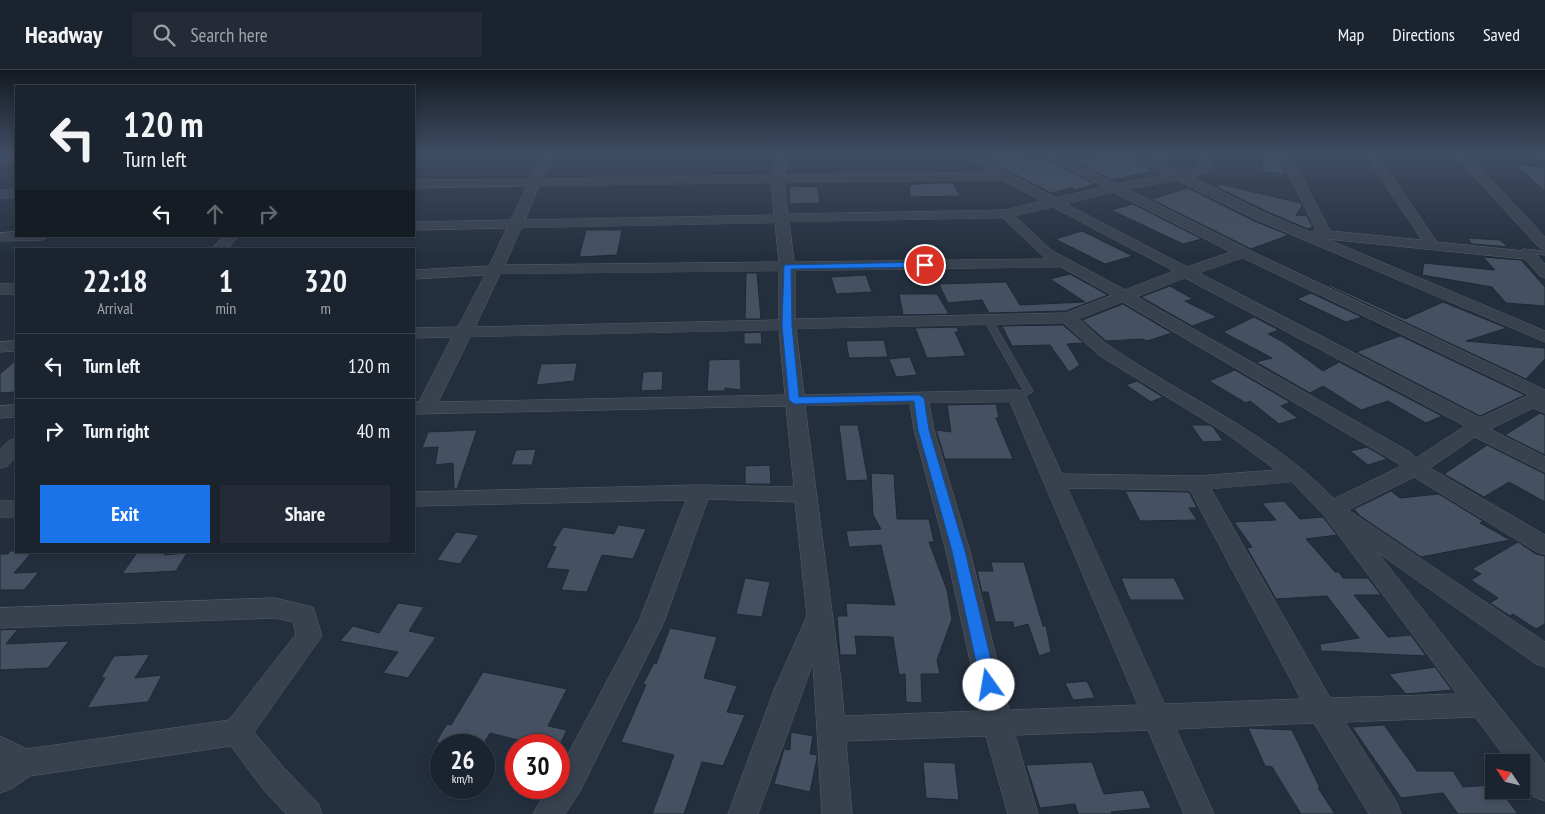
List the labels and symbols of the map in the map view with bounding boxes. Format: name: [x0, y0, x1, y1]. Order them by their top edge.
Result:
pin: [904, 244, 946, 286]
position arrow: [962, 658, 1014, 710]
speed limit sign: 30: [505, 734, 570, 799]
north arrow: [1485, 754, 1530, 799]

